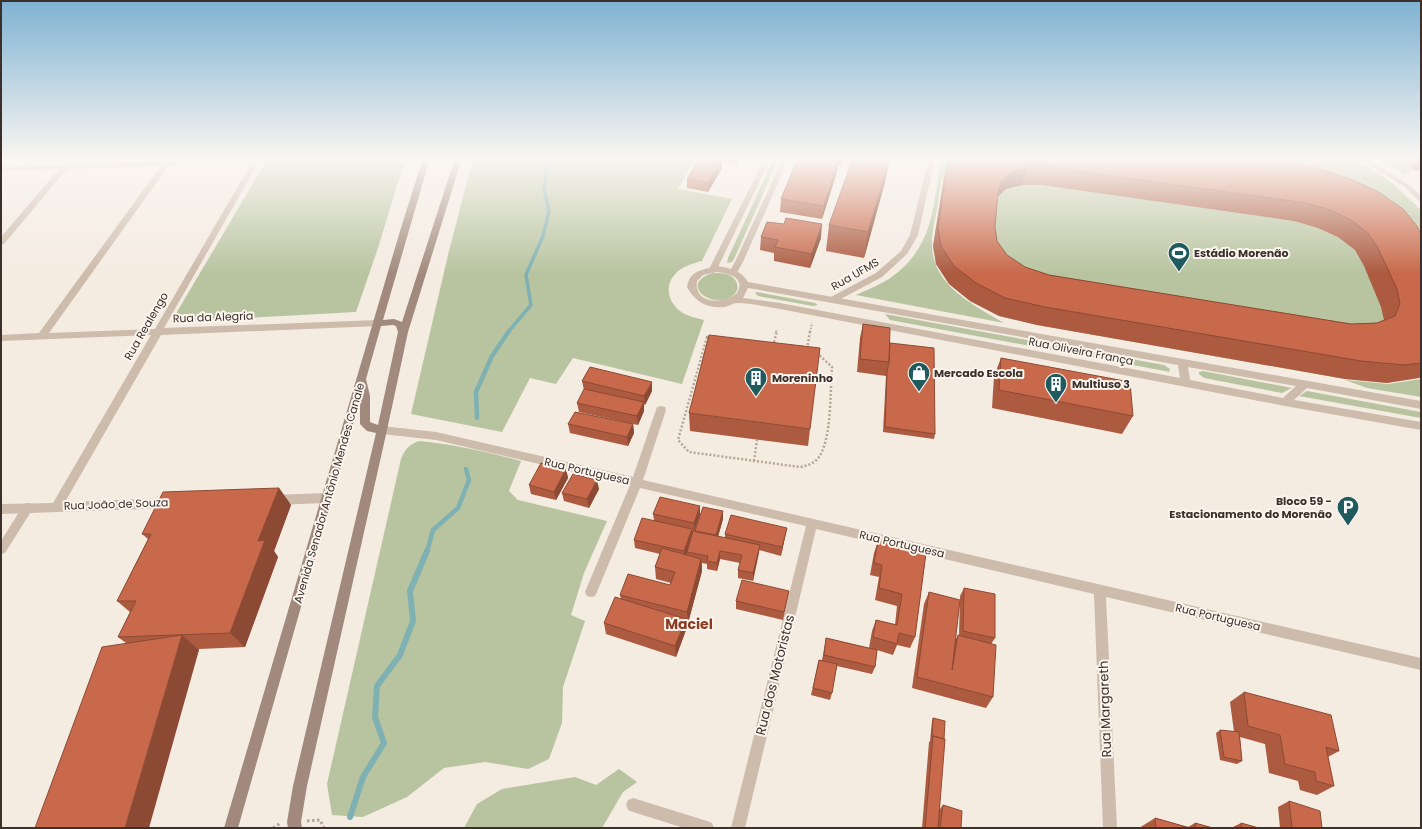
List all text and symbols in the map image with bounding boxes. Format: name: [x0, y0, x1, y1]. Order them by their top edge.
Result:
sports icon: Estádio Morenão: [1166, 240, 1192, 273]
place label: Estádio Morenão: [1194, 245, 1289, 261]
street label: Rua UFMS: [828, 254, 882, 294]
street label: Rua Realengo: [120, 289, 172, 363]
street label: Rua da Alegria: [172, 308, 254, 326]
street label: Rua Oliveira França: [1027, 333, 1135, 369]
shop icon: Mercado Escola: [906, 360, 932, 393]
building icon: Moreninho: [743, 365, 769, 398]
place label: Mercado Escola: [934, 365, 1023, 381]
place label: Moreninho: [772, 370, 833, 386]
building icon: Multiuso 3: [1043, 371, 1069, 404]
place label: Multiuso 3: [1072, 376, 1130, 392]
street label: Avenida Senador Antônio Mendes Canale: [290, 381, 368, 605]
street label: Rua Portuguesa: [543, 453, 631, 489]
place label: Bloco 59 - Estacionamento do Morenão: [1169, 493, 1332, 522]
street label: Rua João de Souza: [63, 494, 169, 514]
parking icon: Bloco 59 - Estacionamento do Morenão: [1335, 494, 1361, 527]
street label: Rua Portuguesa: [858, 526, 946, 562]
street label: Rua Portuguesa: [1174, 599, 1262, 635]
street label: Rua dos Motoristas: [751, 613, 799, 737]
district label: Maciel: [665, 614, 713, 634]
street label: Rua Margareth: [1094, 660, 1116, 758]

